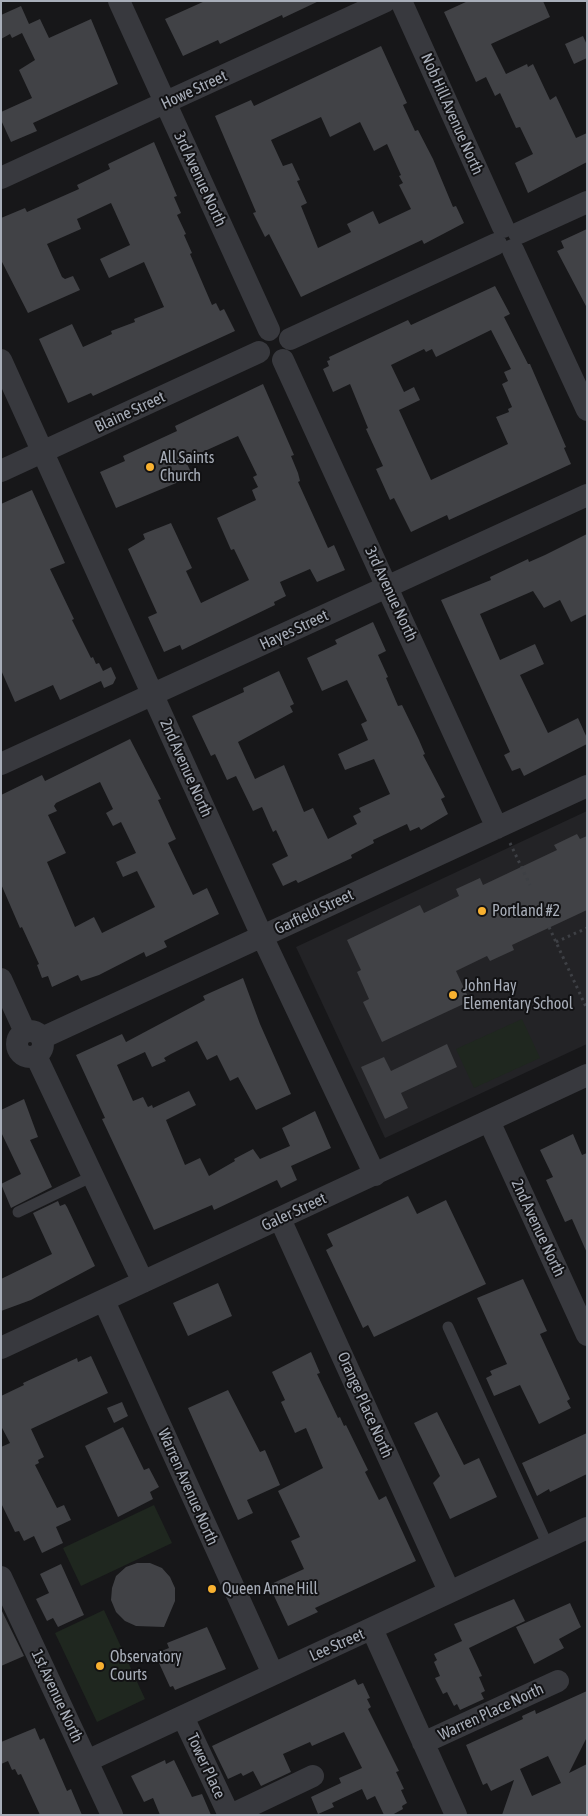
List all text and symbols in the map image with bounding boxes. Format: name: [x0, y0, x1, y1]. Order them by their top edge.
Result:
street label: Nob Hill Avenue North: [417, 50, 487, 178]
street label: Howe Street: [158, 66, 230, 114]
street label: 3rd Avenue North: [170, 129, 230, 229]
street label: Blaine Street: [92, 387, 168, 437]
place label: All Saints Church: [160, 448, 214, 486]
marker: All Saints Church: [144, 461, 156, 473]
street label: 3rd Avenue North: [361, 544, 421, 644]
street label: Hayes Street: [257, 606, 331, 654]
street label: 2nd Avenue North: [156, 716, 216, 820]
street label: Garfield Street: [272, 885, 356, 939]
place label: Portland #2: [492, 901, 560, 921]
marker: Portland #2: [476, 905, 488, 917]
place label: John Hay Elementary School: [463, 976, 573, 1014]
marker: John Hay Elementary School: [447, 989, 459, 1001]
street label: 2nd Avenue North: [507, 1176, 569, 1280]
street label: Galer Street: [259, 1189, 329, 1235]
street label: Orange Place North: [333, 1349, 397, 1461]
street label: Warren Avenue North: [154, 1426, 222, 1548]
place label: Queen Anne Hill: [222, 1579, 318, 1599]
marker: Queen Anne Hill: [206, 1583, 218, 1595]
street label: Lee Street: [307, 1624, 367, 1666]
street label: 1st Avenue North: [27, 1646, 87, 1746]
place label: Observatory Courts: [110, 1647, 182, 1685]
marker: Observatory Courts: [94, 1660, 106, 1672]
street label: Warren Place North: [435, 1679, 547, 1745]
street label: Tower Place: [183, 1730, 229, 1802]

